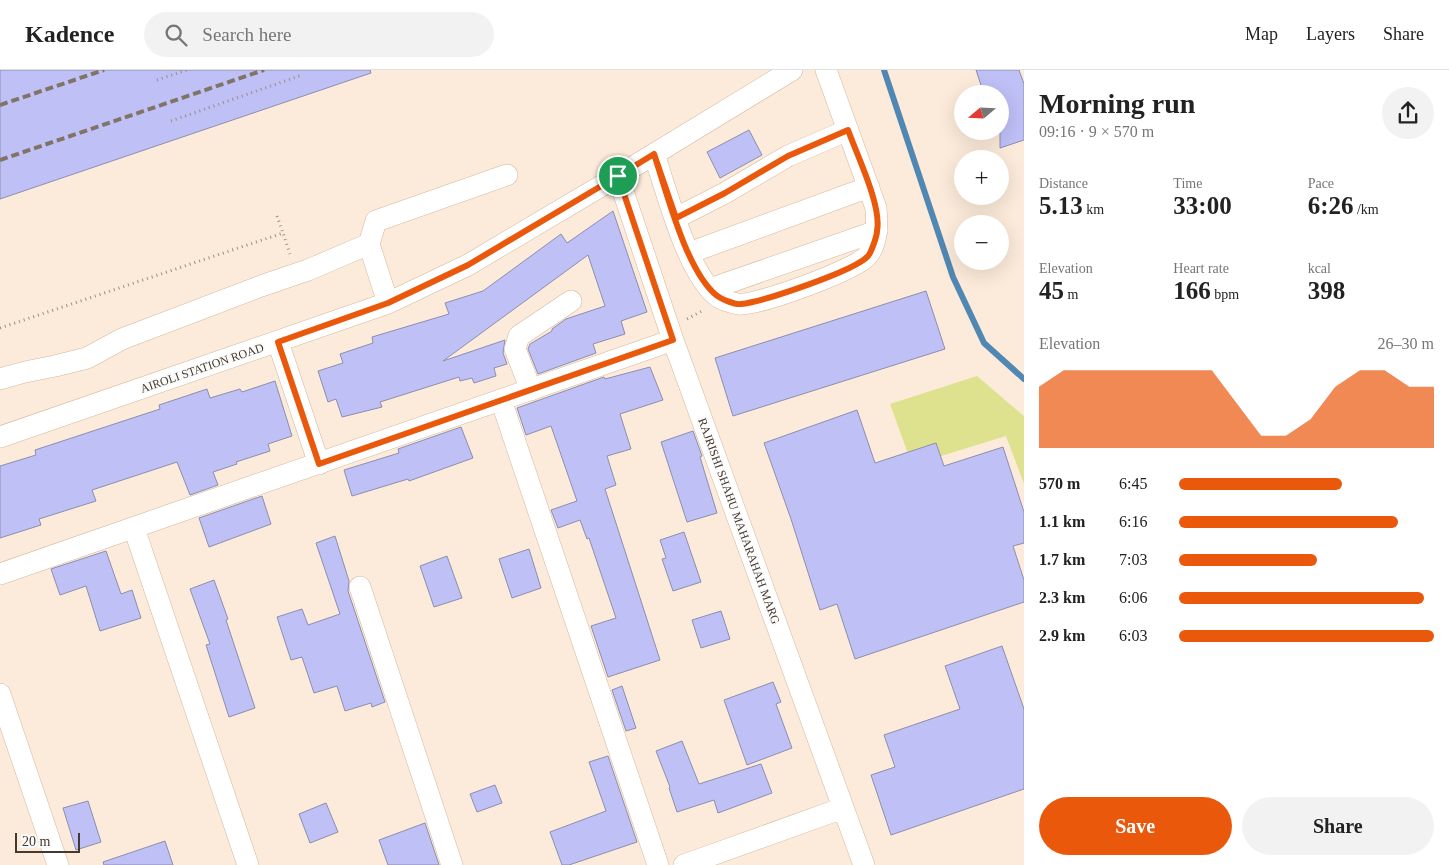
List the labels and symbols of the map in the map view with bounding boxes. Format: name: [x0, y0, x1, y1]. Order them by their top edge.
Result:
north arrow: [954, 85, 1009, 140]
pin: [597, 155, 639, 197]
street label: AIROLI STATION ROAD: [138, 340, 266, 396]
street label: RAJRISHI SHAHU MAHARAHAH MARG: [695, 416, 783, 626]
scale bar: [15, 830, 80, 853]

